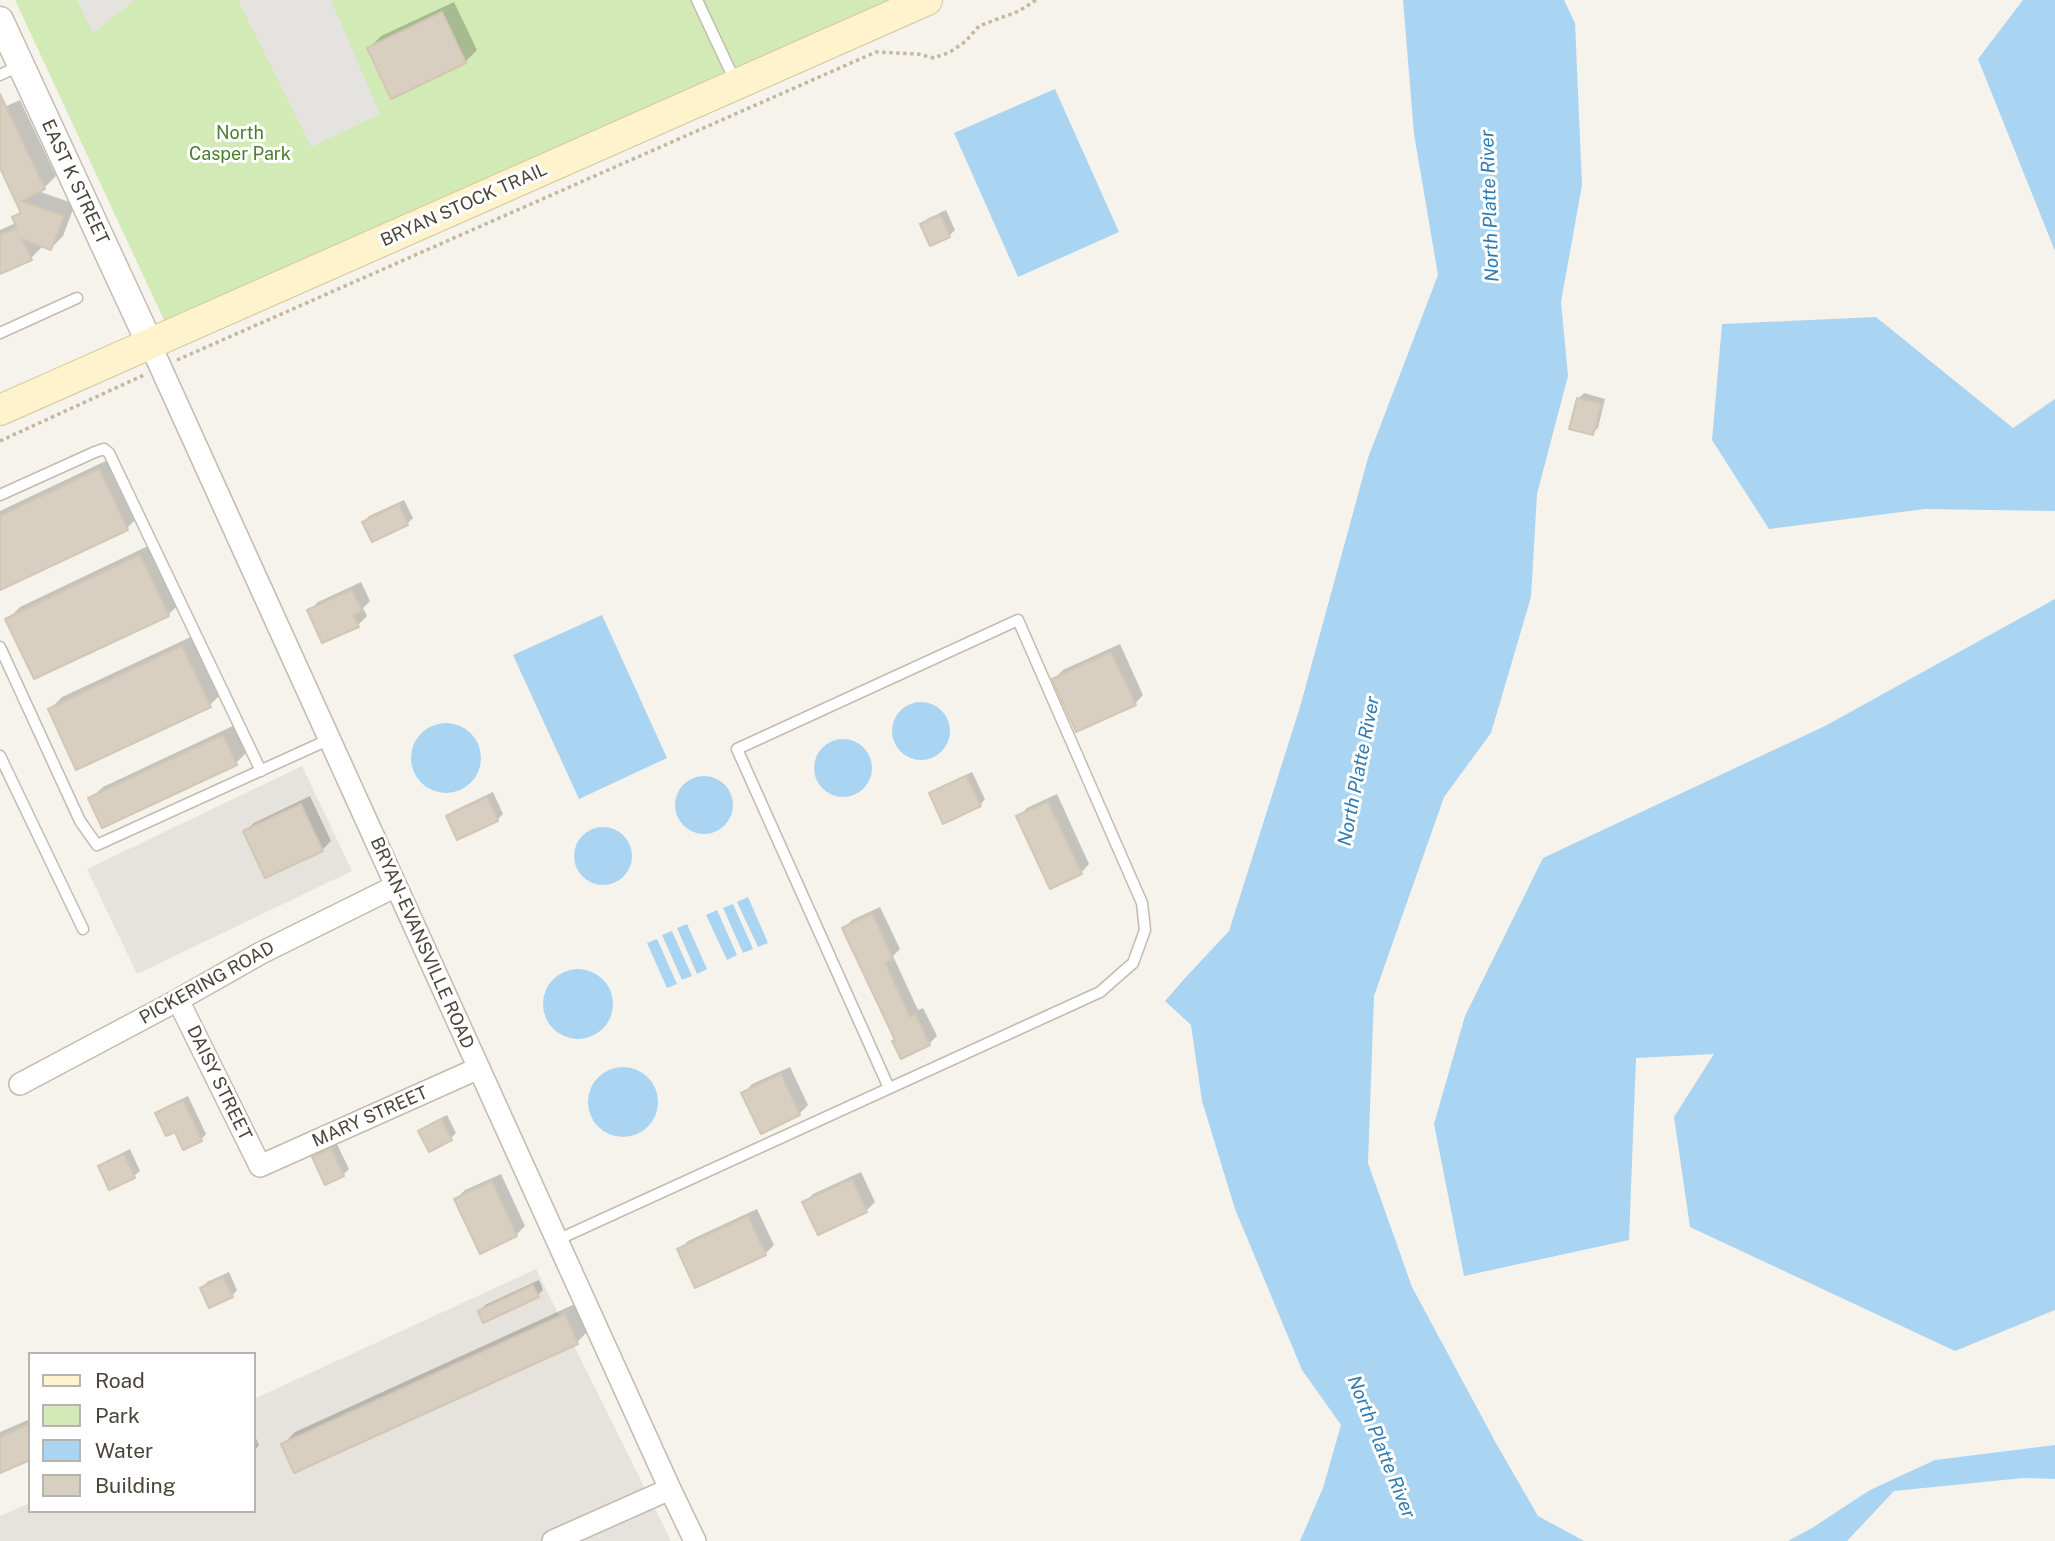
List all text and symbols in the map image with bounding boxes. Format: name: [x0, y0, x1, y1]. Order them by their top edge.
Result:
street label: EAST K STREET: [37, 116, 113, 248]
park label: North Casper Park: [189, 122, 291, 164]
water label: North Platte River: [1476, 130, 1504, 282]
street label: BRYAN STOCK TRAIL: [377, 158, 551, 252]
water label: North Platte River: [1333, 694, 1385, 848]
street label: BRYAN-EVANSVILLE ROAD: [365, 834, 479, 1052]
street label: PICKERING ROAD: [136, 937, 278, 1029]
street label: DAISY STREET: [182, 1022, 256, 1144]
street label: MARY STREET: [309, 1082, 431, 1152]
legend: [28, 1352, 256, 1513]
text: Road: [95, 1368, 145, 1393]
water label: North Platte River: [1342, 1372, 1420, 1522]
text: Park: [95, 1403, 140, 1428]
text: Water: [95, 1438, 153, 1463]
text: Building: [95, 1473, 176, 1498]

